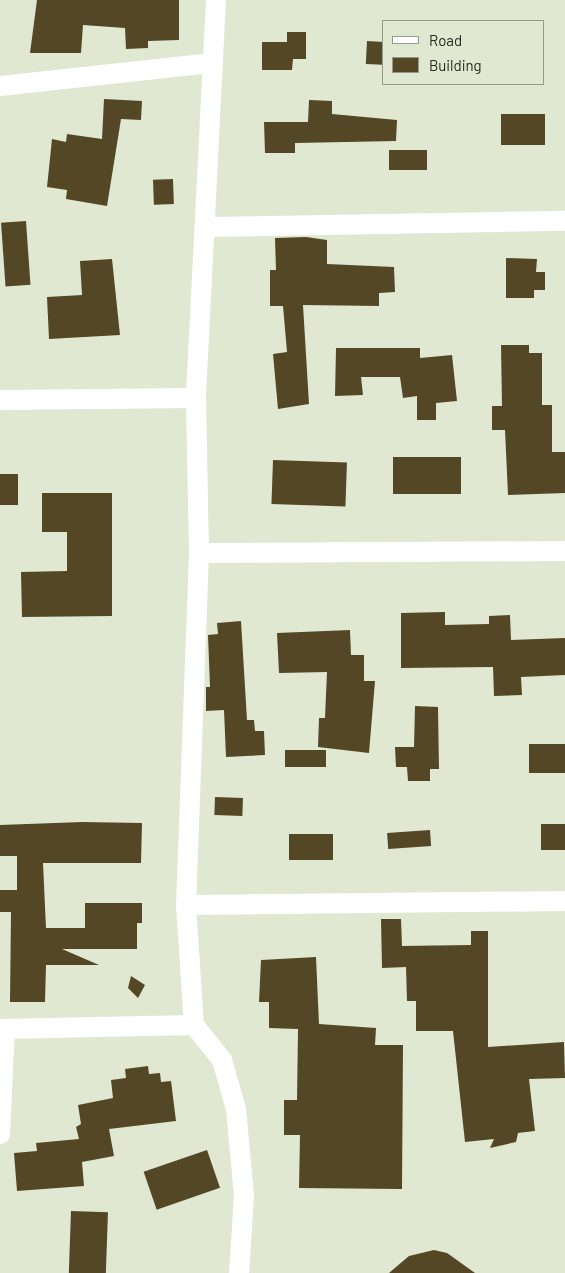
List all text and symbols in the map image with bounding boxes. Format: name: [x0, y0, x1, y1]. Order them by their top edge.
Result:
legend: [382, 20, 545, 85]
text: Road: [429, 31, 462, 49]
text: Building: [429, 56, 482, 74]

